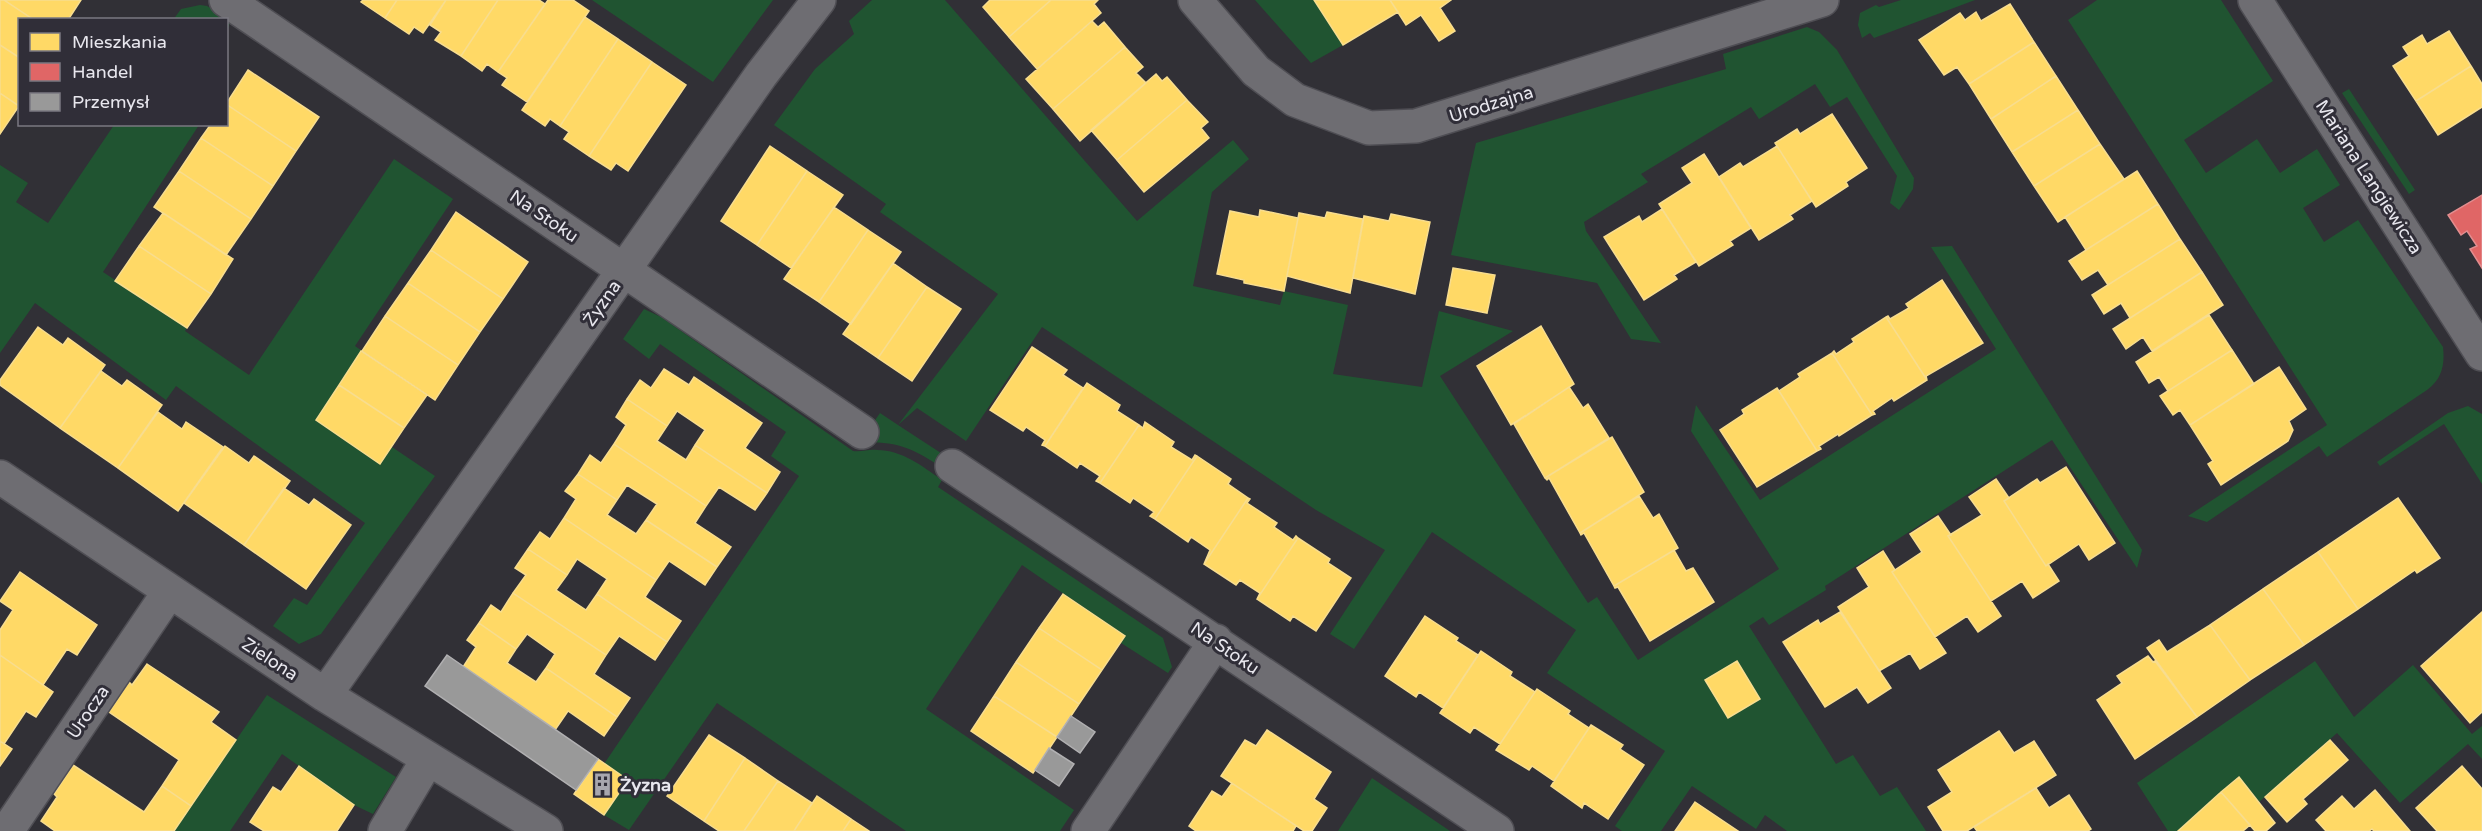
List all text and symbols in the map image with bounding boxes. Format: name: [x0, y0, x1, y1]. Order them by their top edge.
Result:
legend: [18, 18, 228, 126]
text: Mieszkania: [72, 31, 167, 53]
text: Handel: [72, 61, 133, 83]
street label: Urodzajna: [1446, 81, 1536, 127]
text: Przemysł: [72, 91, 150, 113]
street label: Mariana Langiewicza: [2311, 96, 2427, 258]
street label: Na Stoku: [505, 185, 583, 247]
street label: Żyzna: [578, 276, 626, 330]
street label: Na Stoku: [1186, 617, 1264, 679]
street label: Zielona: [238, 633, 302, 685]
street label: Urocza: [62, 681, 114, 743]
building icon: Żyzna: [589, 772, 615, 798]
place label: Żyzna: [620, 774, 671, 796]

